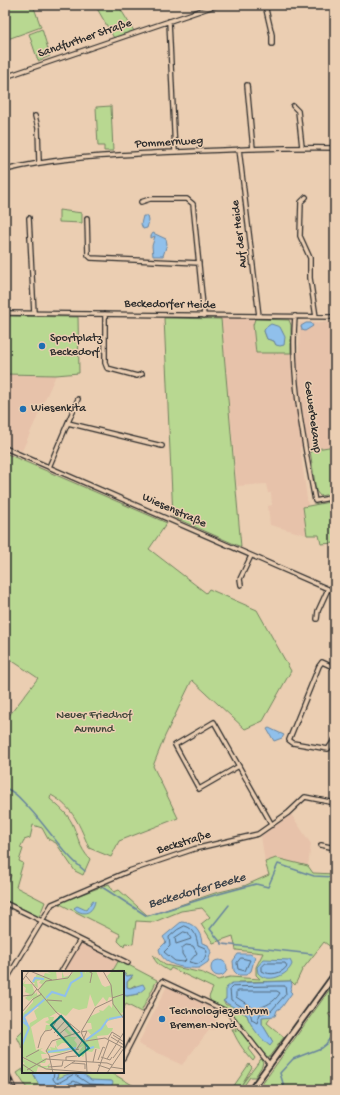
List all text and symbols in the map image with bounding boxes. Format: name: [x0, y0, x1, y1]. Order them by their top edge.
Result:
street label: Sandfurther Straße: [36, 16, 134, 62]
street label: Pommernweg: [134, 134, 204, 152]
street label: Auf der Heide: [229, 198, 251, 269]
street label: Beckedorfer Heide: [123, 297, 217, 313]
place label: Sportplatz Beckedorf: [49, 332, 103, 360]
marker: Sportplatz Beckedorf: [37, 341, 47, 351]
street label: Gewerbekamp: [300, 380, 324, 454]
place label: Wiesenkita: [31, 402, 86, 416]
marker: Wiesenkita: [18, 404, 28, 414]
street label: Wiesenstraße: [140, 491, 209, 532]
park label: Neuer Friedhof Aumund: [56, 709, 133, 737]
street label: Beckstraße: [154, 828, 213, 858]
water label: Beckedorfer Beeke: [147, 870, 248, 912]
inset map: [22, 971, 124, 1073]
place label: Technologiezentrum Bremen-Nord: [169, 1005, 269, 1033]
marker: Technologiezentrum Bremen-Nord: [157, 1014, 167, 1024]

